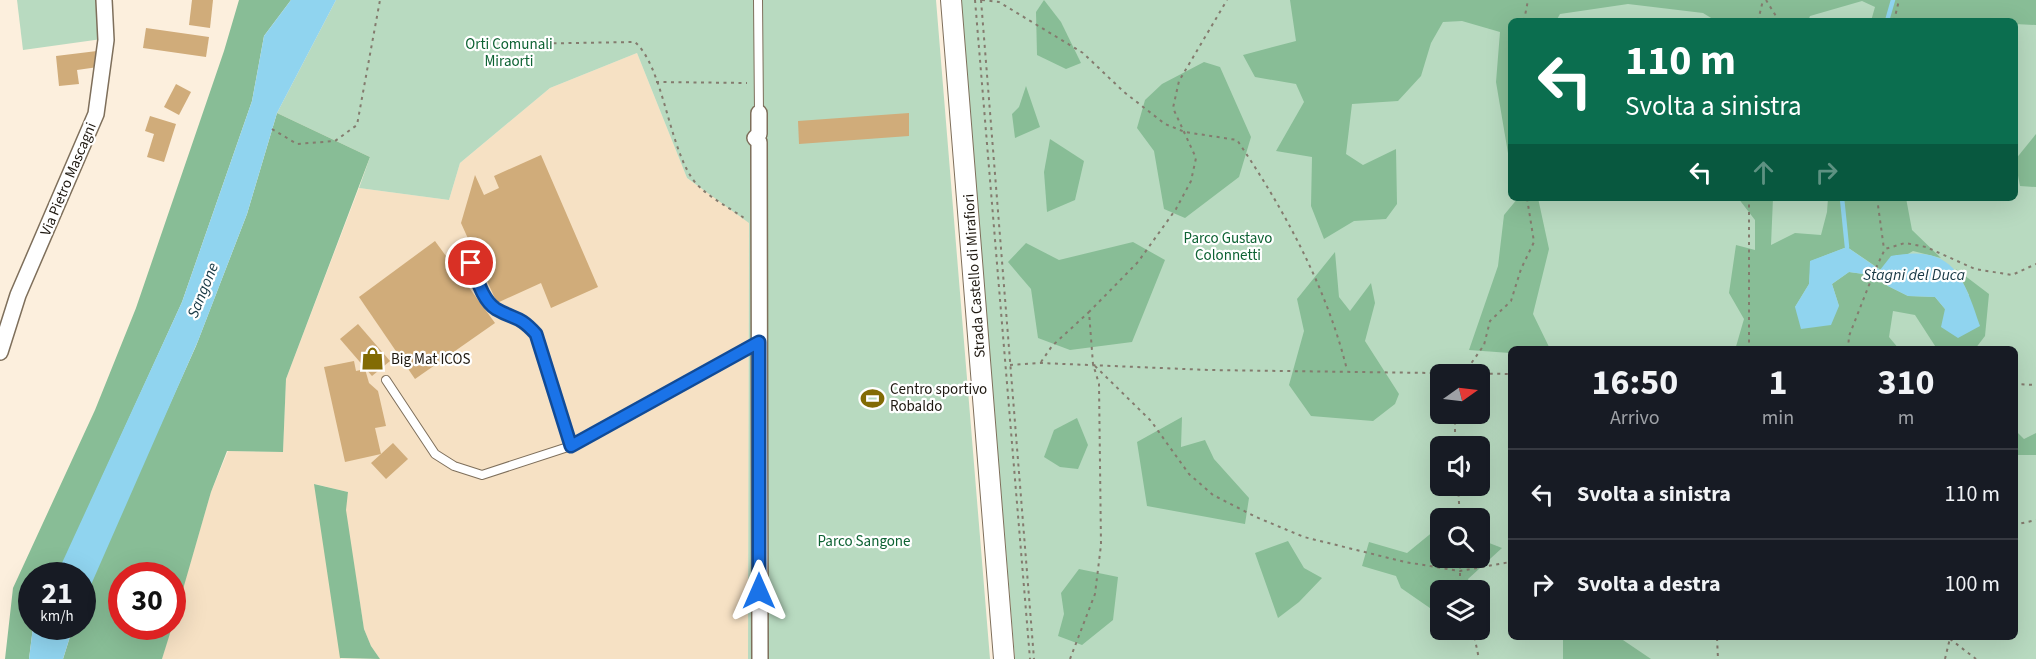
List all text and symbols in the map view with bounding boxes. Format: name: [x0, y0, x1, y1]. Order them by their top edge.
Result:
text: 110 m: [1625, 31, 1736, 91]
park label: Orti Comunali Miraorti: [465, 34, 553, 72]
icon: left: [1526, 42, 1604, 120]
text: Svolta a sinistra: [1625, 87, 1802, 126]
street label: Via Pietro Mascagni: [35, 119, 102, 239]
icon: left: [1684, 156, 1717, 189]
icon: ahead: [1747, 156, 1780, 189]
icon: right: [1810, 156, 1843, 189]
street label: Strada Castello di Mirafiori: [958, 193, 991, 359]
park label: Parco Gustavo Colonnetti: [1184, 228, 1272, 266]
pin: [445, 237, 496, 288]
icon: arrive: [454, 246, 487, 279]
water label: Sangone: [182, 259, 224, 321]
water label: Stagni del Duca: [1863, 264, 1966, 286]
shop icon: Big Mat ICOS: [360, 346, 386, 372]
place label: Big Mat ICOS: [391, 349, 470, 370]
text: 16:50: [1591, 357, 1678, 408]
text: 1: [1768, 357, 1787, 408]
text: 310: [1878, 357, 1935, 408]
north arrow: [1430, 364, 1490, 424]
map controls: [1430, 364, 1490, 640]
place label: Centro sportivo Robaldo: [890, 379, 987, 417]
sports icon: Centro sportivo Robaldo: [859, 385, 885, 411]
text: Arrivo: [1610, 404, 1660, 432]
text: min: [1762, 404, 1794, 432]
text: m: [1898, 404, 1914, 432]
button: sound: [1430, 436, 1490, 496]
icon: left: [1526, 478, 1559, 511]
text: Svolta a sinistra: [1577, 478, 1731, 510]
text: 110 m: [1945, 478, 2000, 510]
button: search: [1430, 508, 1490, 568]
park label: Parco Sangone: [817, 531, 911, 552]
position arrow: [727, 559, 791, 623]
speed limit sign: 30: [108, 562, 186, 640]
icon: right: [1526, 568, 1559, 601]
text: Svolta a destra: [1577, 568, 1721, 600]
text: 100 m: [1945, 568, 2000, 600]
text: 21: [41, 572, 73, 615]
button: layers: [1430, 580, 1490, 640]
text: km/h: [40, 606, 74, 627]

